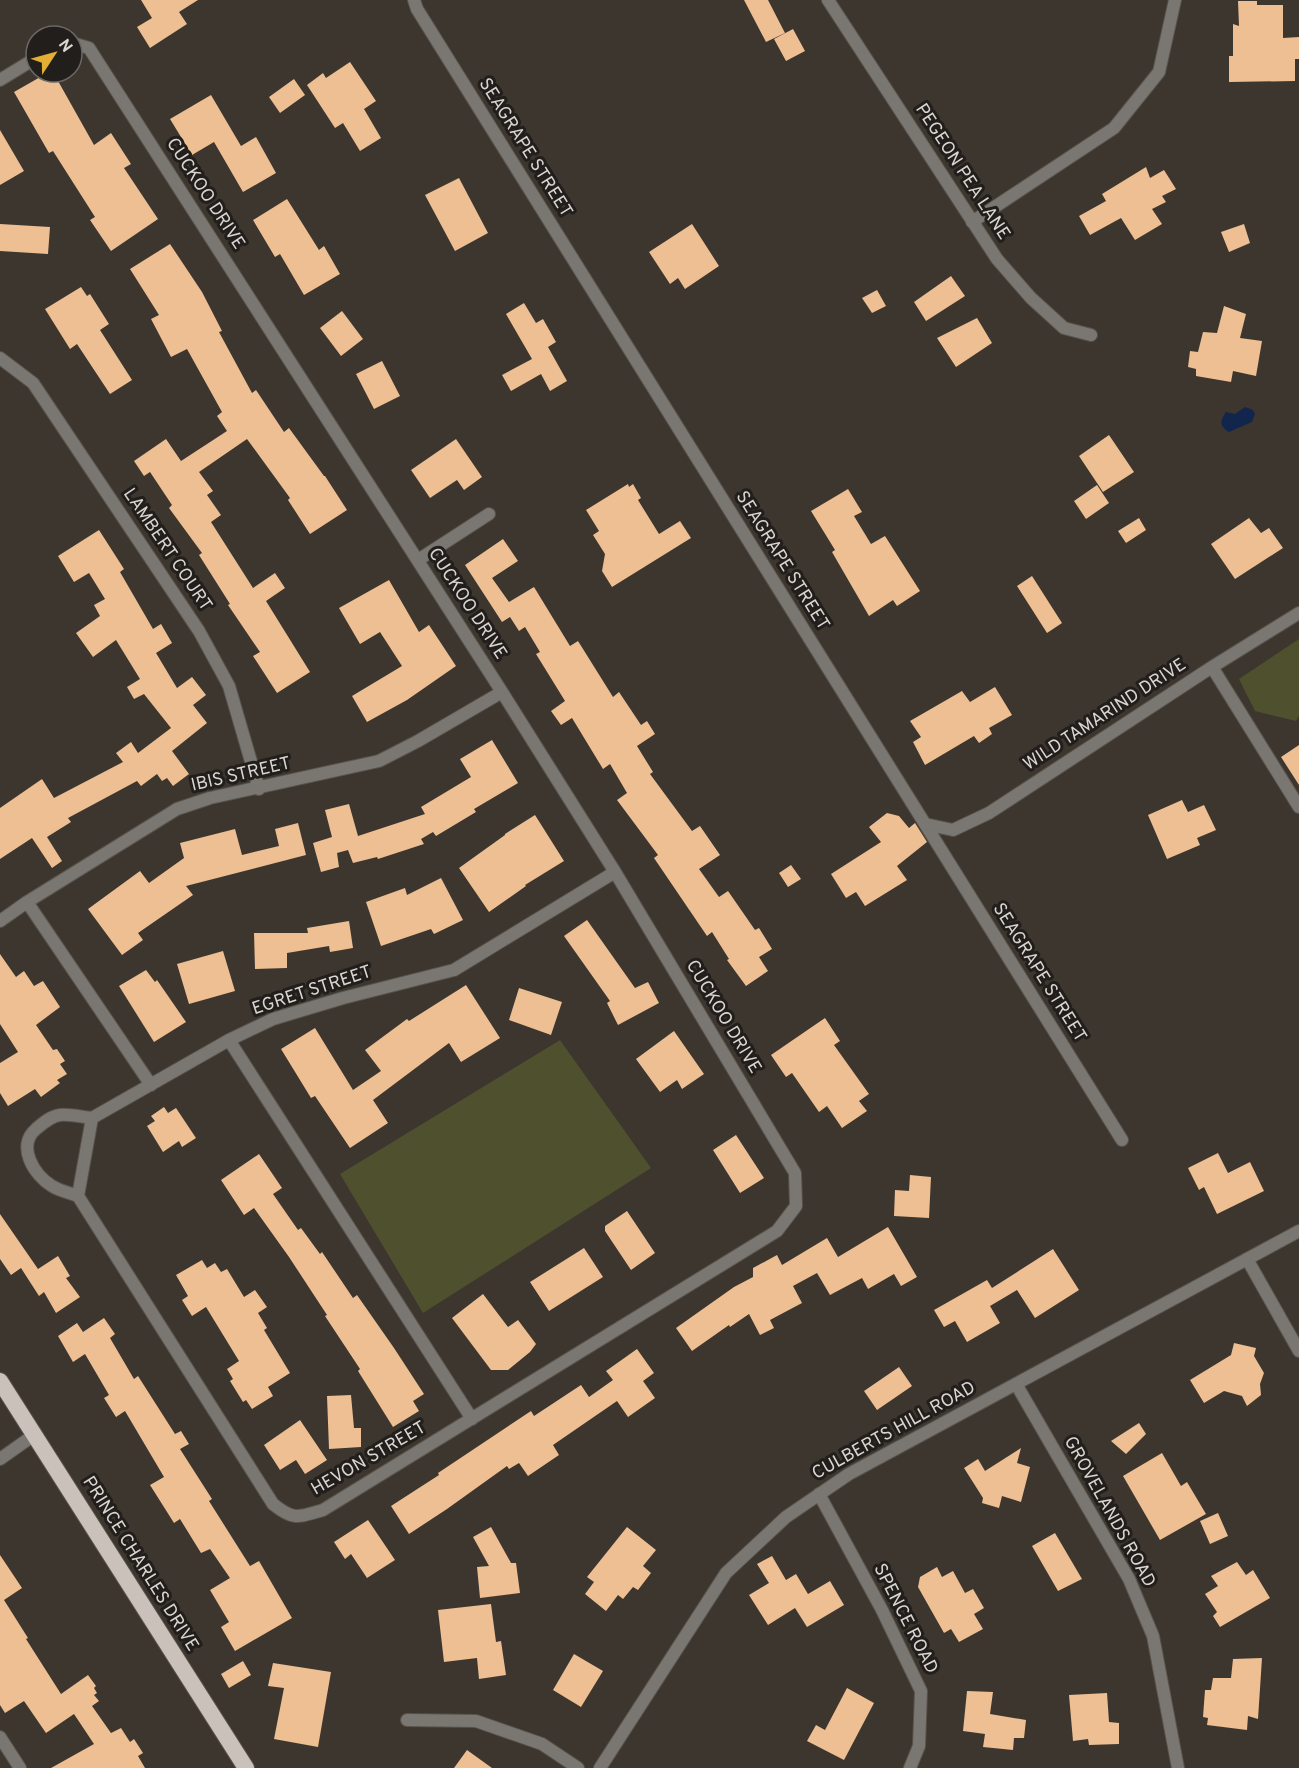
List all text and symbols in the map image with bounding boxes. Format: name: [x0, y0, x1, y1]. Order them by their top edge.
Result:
north arrow: [24, 24, 84, 84]
text: N: [53, 36, 76, 57]
street label: SEAGRAPE STREET: [473, 74, 577, 222]
street label: PEGEON PEA LANE: [909, 99, 1015, 245]
street label: CUCKOO DRIVE: [160, 134, 250, 254]
street label: LAMBERT COURT: [117, 484, 217, 616]
street label: SEAGRAPE STREET: [730, 487, 834, 635]
street label: CUCKOO DRIVE: [422, 544, 512, 664]
street label: WILD TAMARIND DRIVE: [1019, 654, 1191, 776]
street label: IBIS STREET: [189, 752, 293, 798]
street label: SEAGRAPE STREET: [987, 899, 1091, 1047]
street label: CUCKOO DRIVE: [680, 956, 766, 1078]
street label: EGRET STREET: [249, 961, 375, 1021]
street label: CULBERTS HILL ROAD: [808, 1376, 980, 1486]
street label: HEVON STREET: [307, 1417, 431, 1501]
street label: GROVELANDS ROAD: [1058, 1432, 1160, 1592]
street label: PRINCE CHARLES DRIVE: [77, 1472, 203, 1656]
street label: SPENCE ROAD: [867, 1560, 943, 1678]

